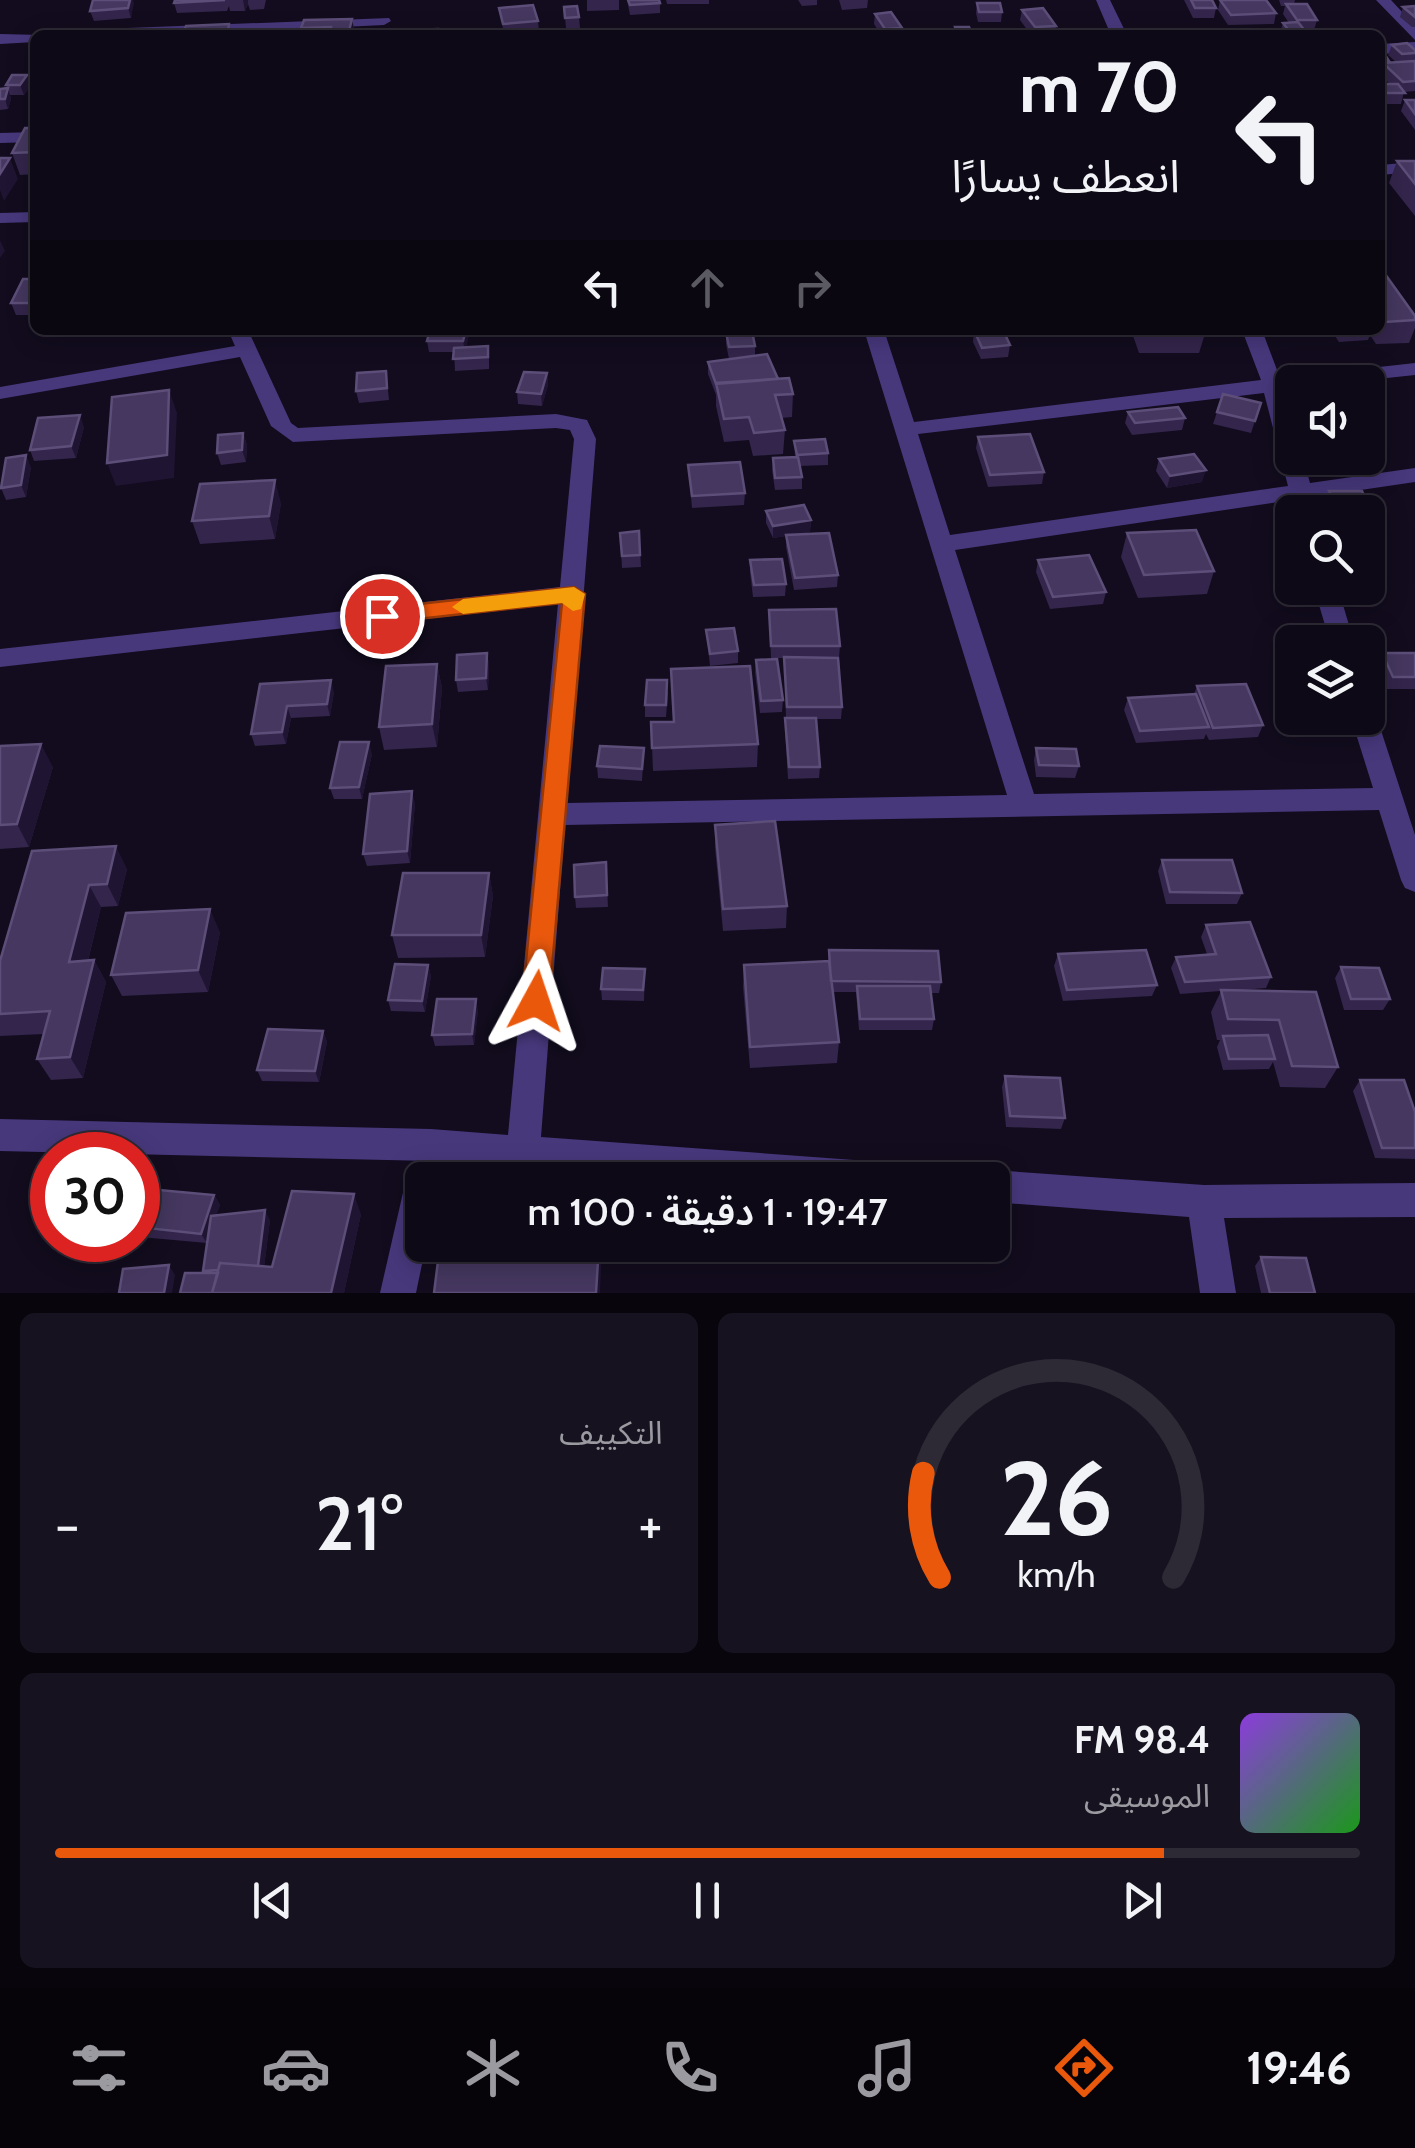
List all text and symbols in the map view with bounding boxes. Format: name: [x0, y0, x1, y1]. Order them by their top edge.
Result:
text: 70 m: [1019, 44, 1180, 130]
icon: left: [1215, 70, 1345, 200]
text: انعطف يسارًا: [951, 149, 1180, 203]
icon: left: [575, 260, 630, 315]
icon: ahead: [680, 260, 735, 315]
icon: right: [785, 260, 840, 315]
map controls: [1275, 365, 1385, 735]
button: sound: [1275, 365, 1385, 475]
button: search: [1275, 495, 1385, 605]
pin: [340, 574, 425, 659]
icon: arrive: [355, 589, 410, 644]
button: layers: [1275, 625, 1385, 735]
position arrow: [484, 949, 588, 1053]
speed limit sign: 30: [30, 1132, 160, 1262]
text: 19:47 · 1 دقيقة · 100 m: [527, 1188, 888, 1235]
text: التكييف: [559, 1413, 663, 1452]
text: 26: [1000, 1435, 1113, 1561]
text: 21°: [315, 1478, 403, 1569]
text: −: [55, 1491, 79, 1558]
text: +: [638, 1491, 663, 1558]
text: km/h: [1017, 1553, 1095, 1596]
text: 98.4 FM: [1074, 1716, 1210, 1763]
text: الموسيقى: [1084, 1776, 1210, 1815]
icon: previous: [245, 1873, 300, 1928]
icon: pause: [680, 1873, 735, 1928]
icon: next: [1115, 1873, 1170, 1928]
icon: filters: [64, 2033, 134, 2103]
icon: car: [261, 2033, 331, 2103]
icon: climate: [458, 2033, 528, 2103]
icon: phone: [655, 2033, 725, 2103]
icon: music: [852, 2033, 922, 2103]
icon: directions: [1049, 2033, 1119, 2103]
text: 19:46: [1246, 2041, 1351, 2095]

